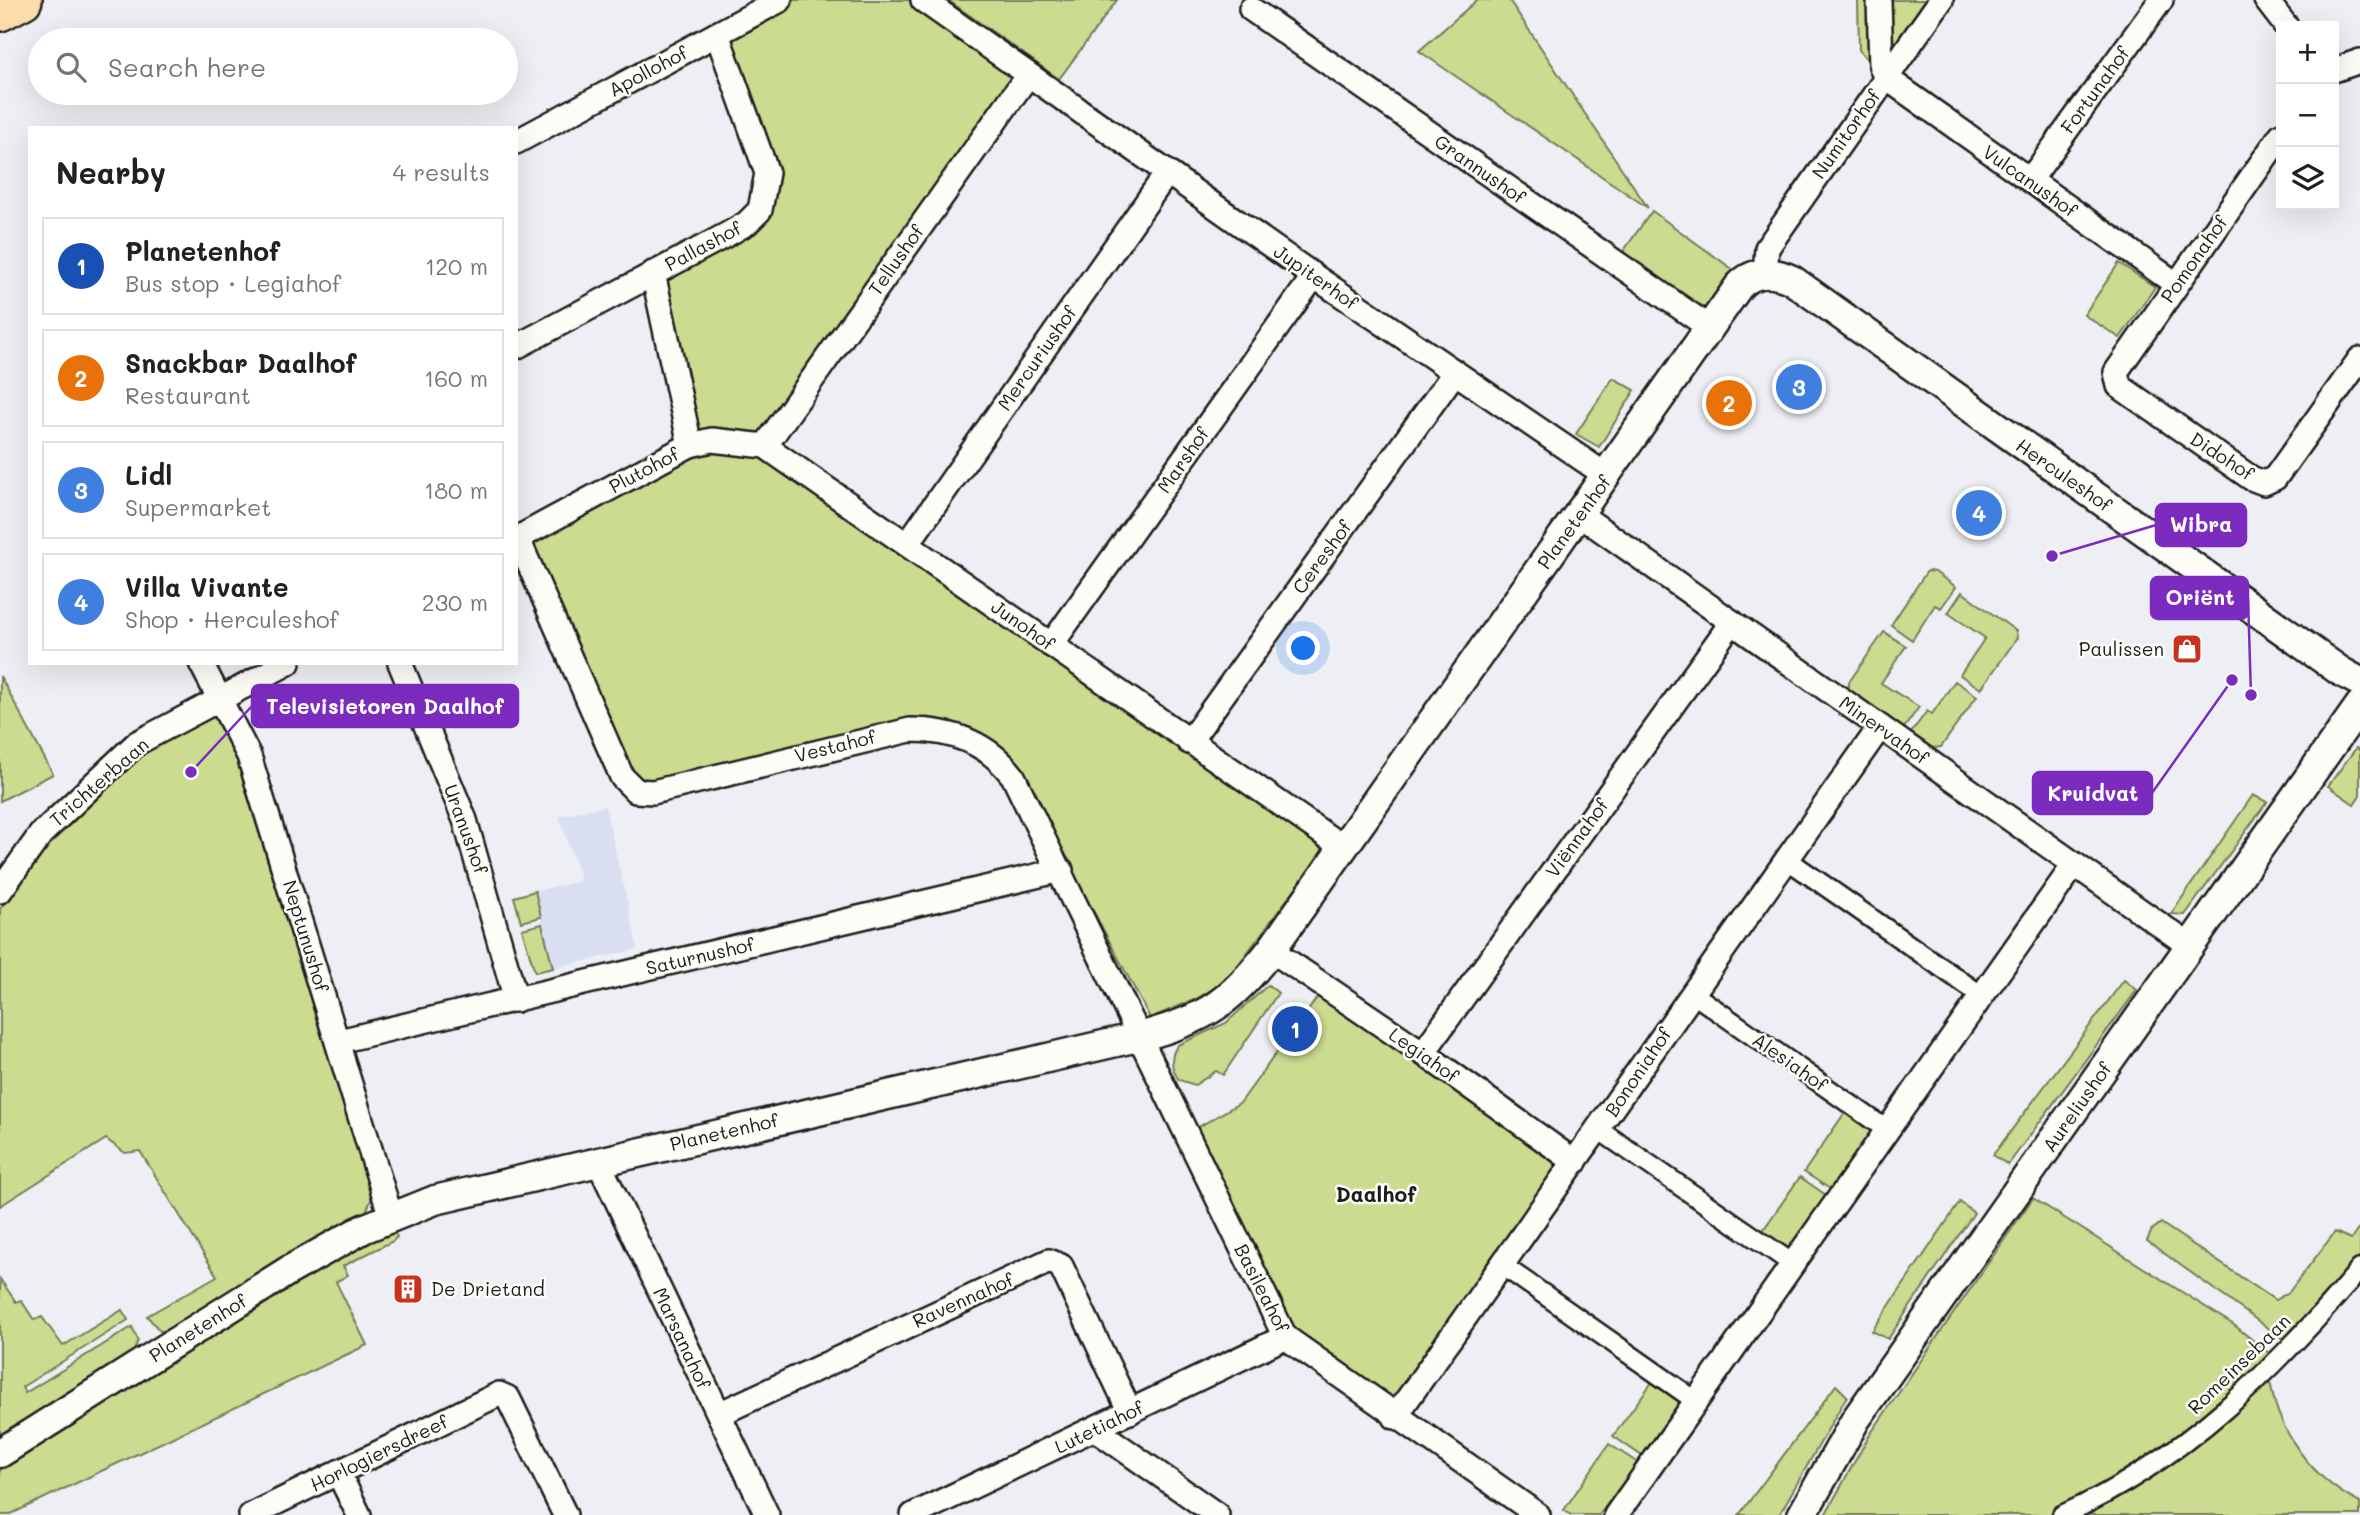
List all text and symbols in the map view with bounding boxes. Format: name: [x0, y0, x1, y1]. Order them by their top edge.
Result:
map controls: [2276, 21, 2339, 210]
button: +: [2276, 21, 2339, 84]
search box: [28, 28, 518, 105]
street label: Apollohof: [604, 39, 692, 102]
street label: Fortunahof: [2055, 41, 2135, 138]
icon: search: [52, 48, 90, 86]
text: Search here: [108, 50, 266, 84]
street label: Numitorhof: [1806, 83, 1886, 183]
button: −: [2276, 84, 2339, 147]
street label: Grannushof: [1430, 128, 1531, 209]
street label: Vulcanushof: [1978, 139, 2083, 223]
button: layers: [2276, 147, 2339, 210]
text: Nearby: [56, 152, 166, 192]
text: 4 results: [393, 157, 490, 187]
street label: Pomonahof: [2154, 210, 2233, 307]
street label: Pallashof: [660, 215, 746, 276]
street label: Tellushof: [862, 219, 929, 300]
text: Planetenhof: [125, 234, 280, 268]
street label: Jupiterhof: [1269, 238, 1364, 315]
text: 1: [76, 251, 86, 281]
text: 120 m: [425, 251, 488, 281]
text: Bus stop · Legiahof: [125, 268, 341, 298]
street label: Mercuriushof: [991, 300, 1082, 415]
text: Snackbar Daalhof: [125, 346, 357, 380]
pin: 3: [1776, 361, 1822, 413]
text: 2: [75, 363, 87, 393]
text: 160 m: [424, 363, 488, 393]
pin: 2: [1706, 377, 1752, 429]
text: Restaurant: [125, 380, 251, 410]
street label: Marshof: [1151, 421, 1215, 498]
street label: Didohof: [2185, 426, 2260, 486]
street label: Herculeshof: [2011, 432, 2118, 517]
street label: Plutohof: [604, 440, 684, 498]
text: Lidl: [125, 458, 172, 492]
street label: Planetenhof: [1531, 469, 1617, 574]
text: 3: [74, 475, 88, 505]
text: 180 m: [424, 475, 488, 505]
pin: 4: [1956, 487, 2002, 539]
text: Supermarket: [125, 492, 271, 522]
callout: Wibra: [2156, 504, 2246, 546]
text: Wibra: [2170, 510, 2232, 537]
street label: Cereshof: [1286, 514, 1357, 599]
text: Villa Vivante: [125, 570, 288, 604]
callout: Oriënt: [2151, 577, 2248, 619]
text: Oriënt: [2166, 583, 2235, 610]
text: 4: [74, 587, 88, 617]
text: 230 m: [422, 587, 488, 617]
street label: Junohof: [987, 594, 1060, 656]
text: Shop · Herculeshof: [125, 604, 339, 634]
your location: [1286, 631, 1320, 665]
shop icon: Paulissen: [2170, 632, 2204, 666]
place label: Paulissen: [2079, 636, 2164, 661]
callout: Televisietoren Daalhof: [252, 685, 518, 727]
street label: Minervahof: [1835, 690, 1935, 770]
text: Televisietoren Daalhof: [266, 692, 505, 719]
street label: Vestahof: [792, 723, 879, 768]
street label: Trichterbaan: [44, 732, 154, 832]
callout: Kruidvat: [2033, 772, 2152, 814]
text: Kruidvat: [2048, 779, 2138, 806]
street label: Uranushof: [439, 781, 494, 878]
street label: Viënnahof: [1539, 793, 1614, 882]
street label: Neptunushof: [278, 877, 336, 995]
street label: Saturnushof: [643, 931, 757, 980]
pin: 1: [1272, 1003, 1318, 1055]
street label: Legiahof: [1384, 1021, 1465, 1088]
street label: Bononiahof: [1599, 1022, 1677, 1121]
street label: Alesiahof: [1748, 1027, 1833, 1097]
street label: Aureliushof: [2036, 1056, 2117, 1157]
street label: Planetenhof: [667, 1107, 781, 1156]
district label: Daalhof: [1336, 1180, 1417, 1207]
street label: Basileahof: [1229, 1239, 1296, 1337]
street label: Ravennahof: [908, 1266, 1018, 1333]
building icon: De Drietand: [391, 1272, 425, 1306]
place label: De Drietand: [431, 1276, 545, 1301]
street label: Marsanahof: [648, 1283, 717, 1393]
street label: Planetenhof: [144, 1287, 252, 1367]
street label: Romeinsebaan: [2182, 1308, 2296, 1419]
street label: Lutetiahof: [1050, 1394, 1148, 1459]
street label: Horlogiersdreef: [306, 1408, 452, 1497]

